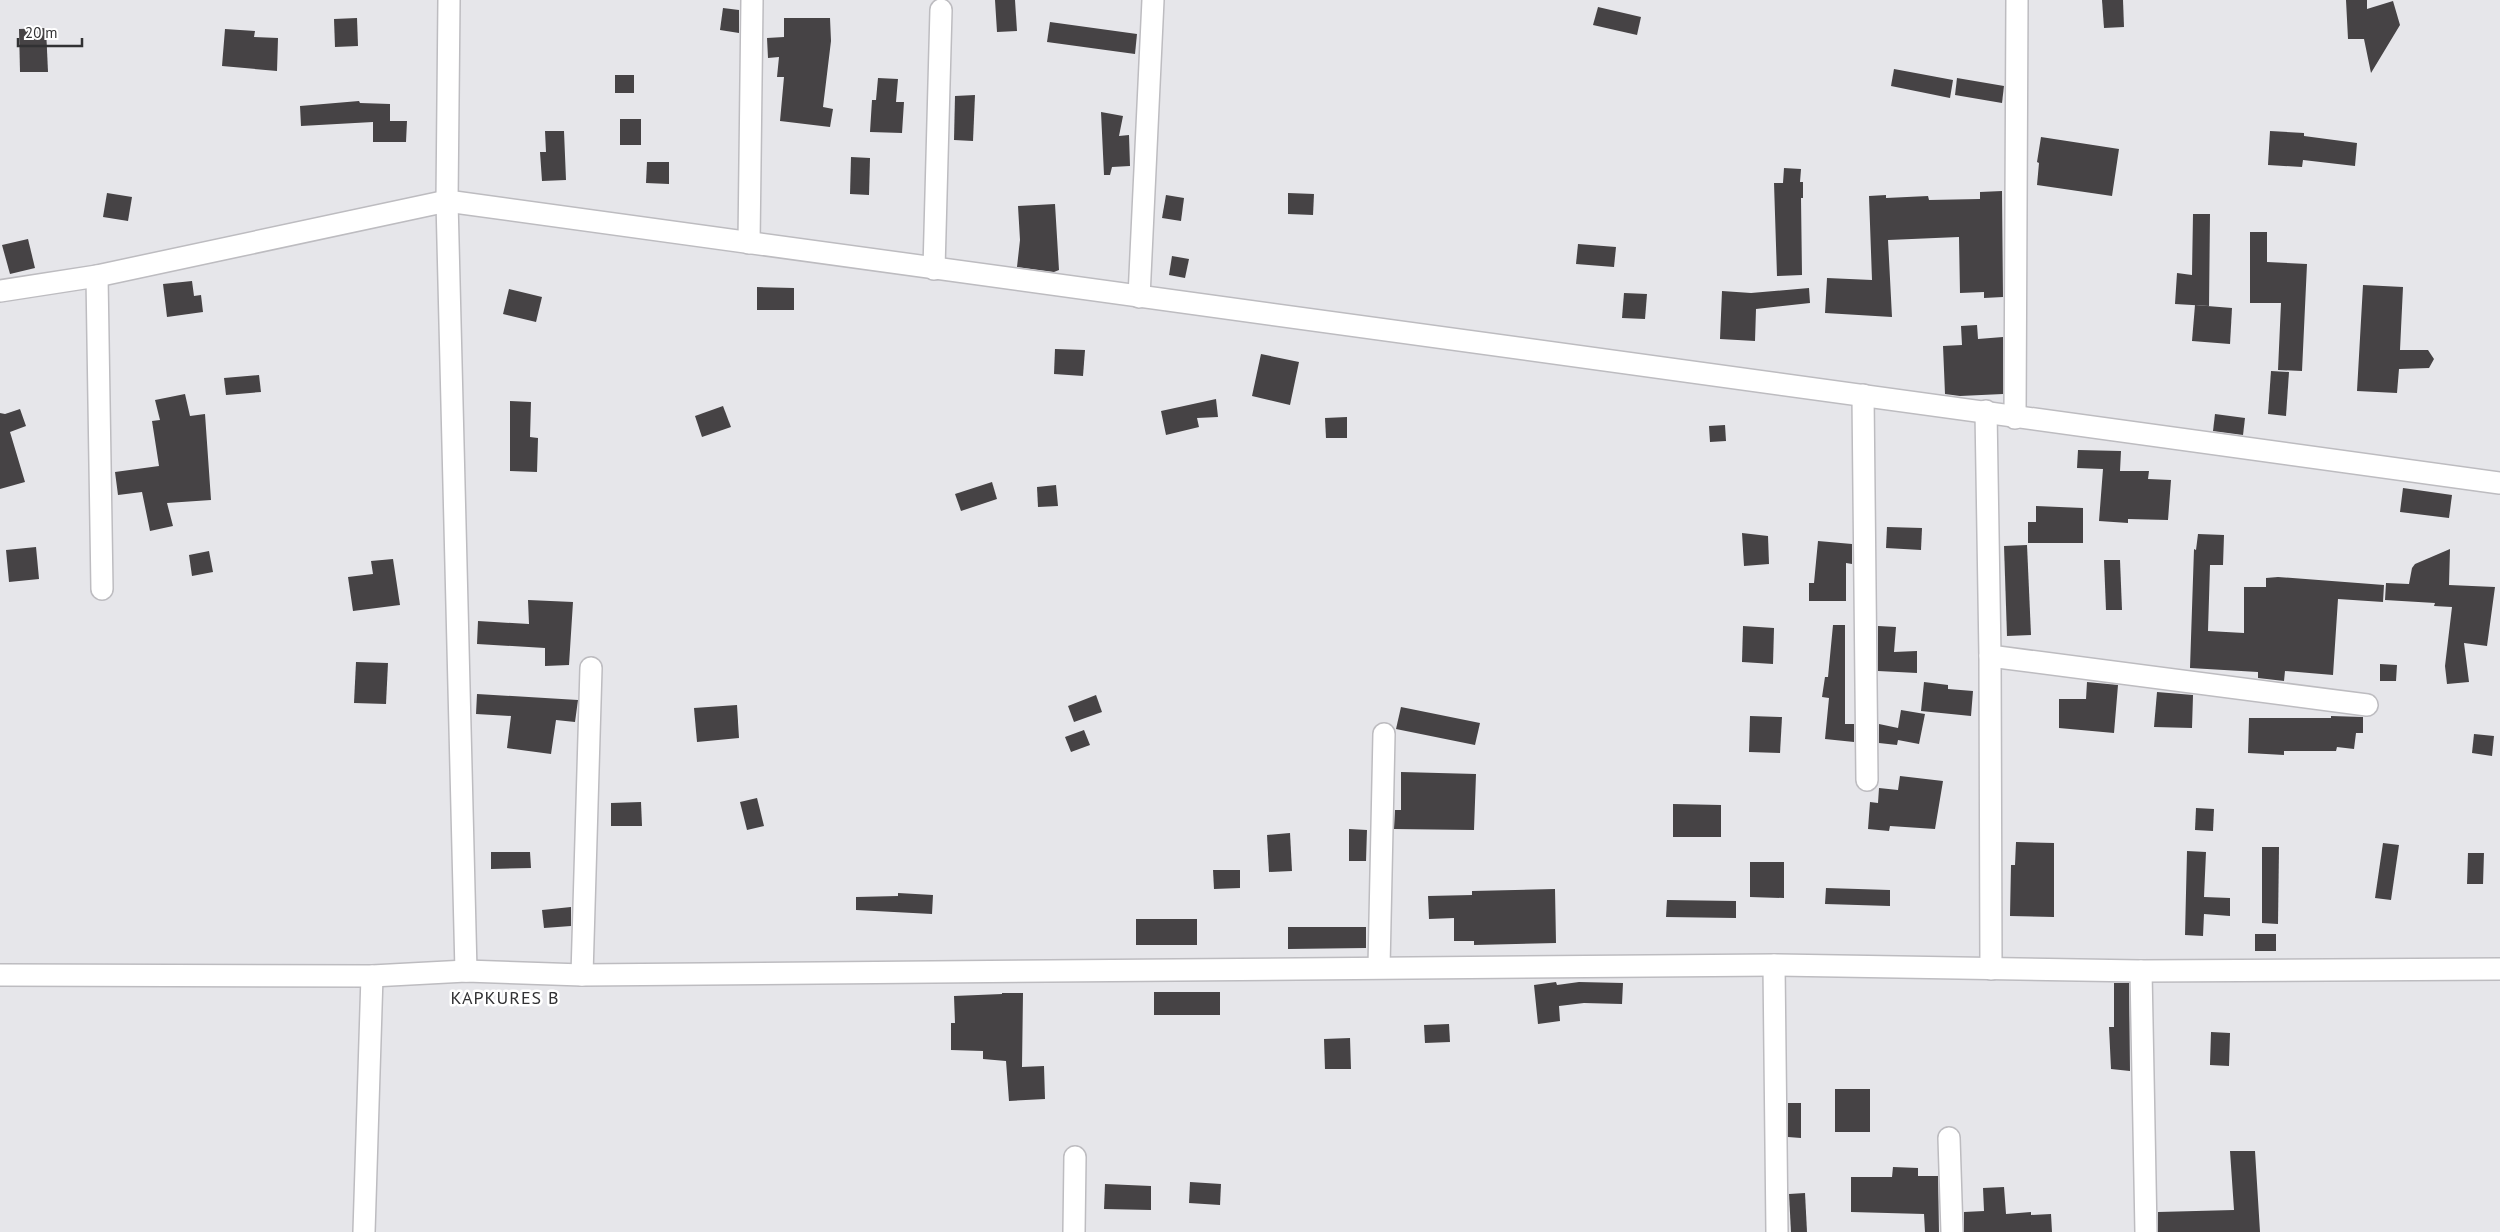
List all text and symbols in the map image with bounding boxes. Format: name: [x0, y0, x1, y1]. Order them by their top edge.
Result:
scale bar: [18, 15, 81, 47]
text: 20 m: [25, 23, 58, 42]
district label: KAPKURES B: [451, 986, 559, 1009]

